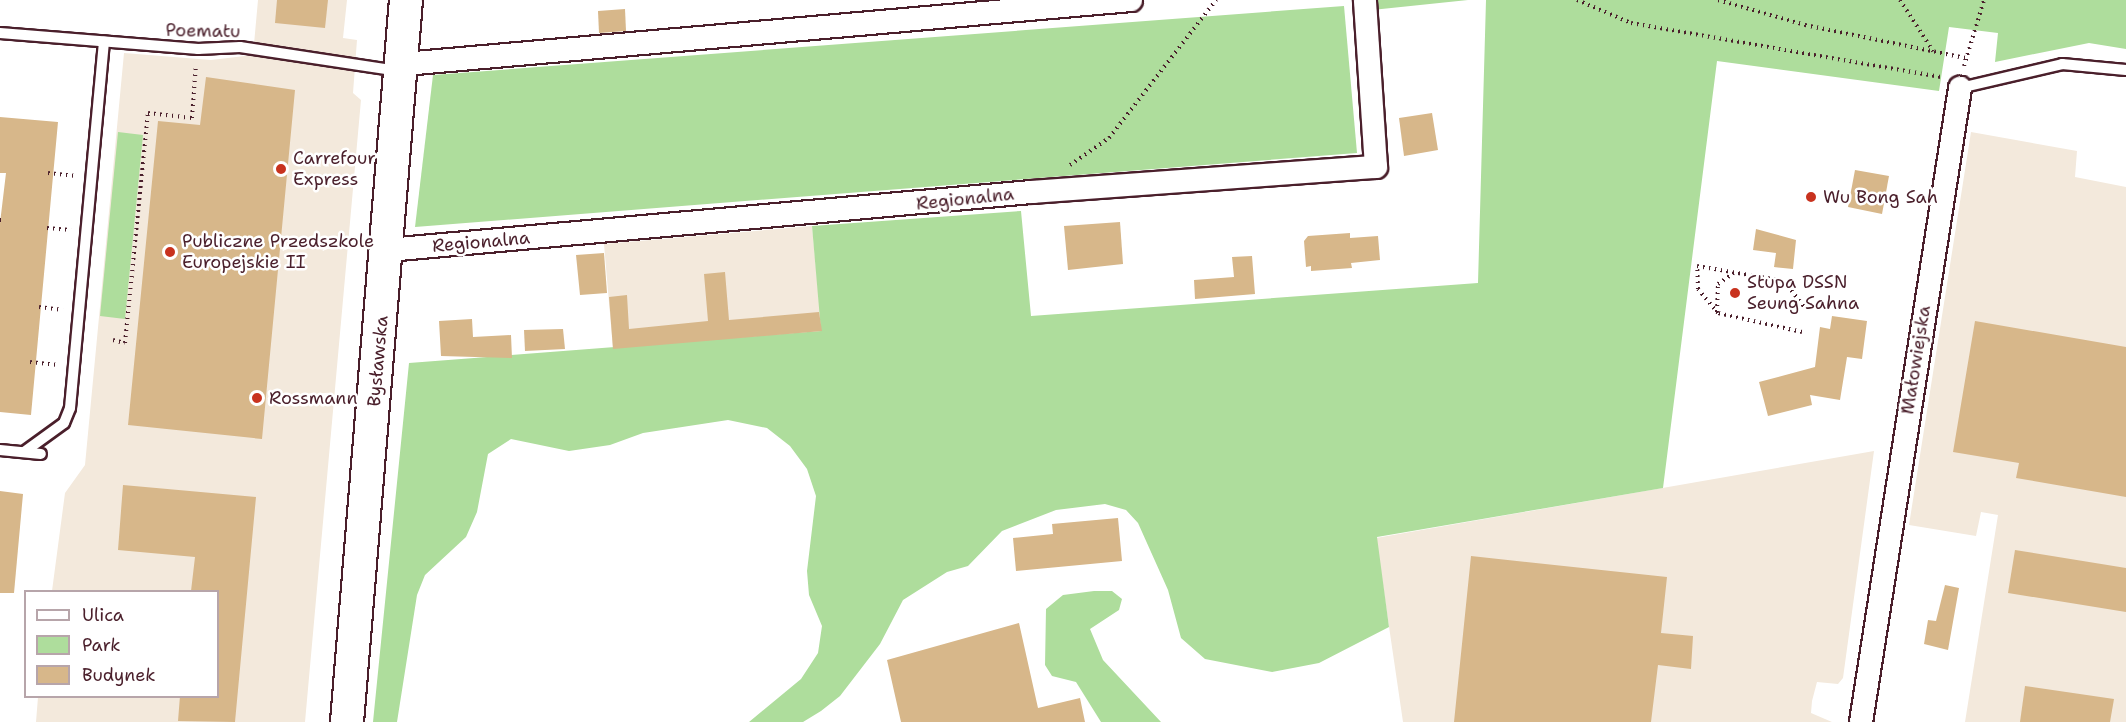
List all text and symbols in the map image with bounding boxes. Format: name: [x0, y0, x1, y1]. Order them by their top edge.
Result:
street label: Poematu: [165, 20, 241, 42]
place label: Carrefour Express: [293, 148, 376, 190]
marker: Carrefour Express: [274, 162, 288, 176]
street label: Regionalna: [915, 183, 1015, 215]
place label: Wu Bong Sah: [1823, 186, 1938, 208]
marker: Wu Bong Sah: [1804, 190, 1818, 204]
street label: Regionalna: [431, 227, 531, 257]
place label: Publiczne Przedszkole Europejskie II: [182, 231, 374, 274]
marker: Publiczne Przedszkole Europejskie II: [163, 245, 177, 259]
place label: Stupa DSSN Seung Sahna: [1747, 272, 1859, 314]
marker: Stupa DSSN Seung Sahna: [1728, 286, 1742, 300]
street label: Małowiejska: [1897, 304, 1935, 416]
street label: Bysławska: [363, 315, 393, 407]
place label: Rossmann: [269, 387, 357, 409]
marker: Rossmann: [250, 391, 264, 405]
legend: [24, 590, 219, 698]
text: Ulica: [82, 603, 124, 627]
text: Park: [82, 633, 121, 657]
text: Budynek: [82, 663, 156, 687]

